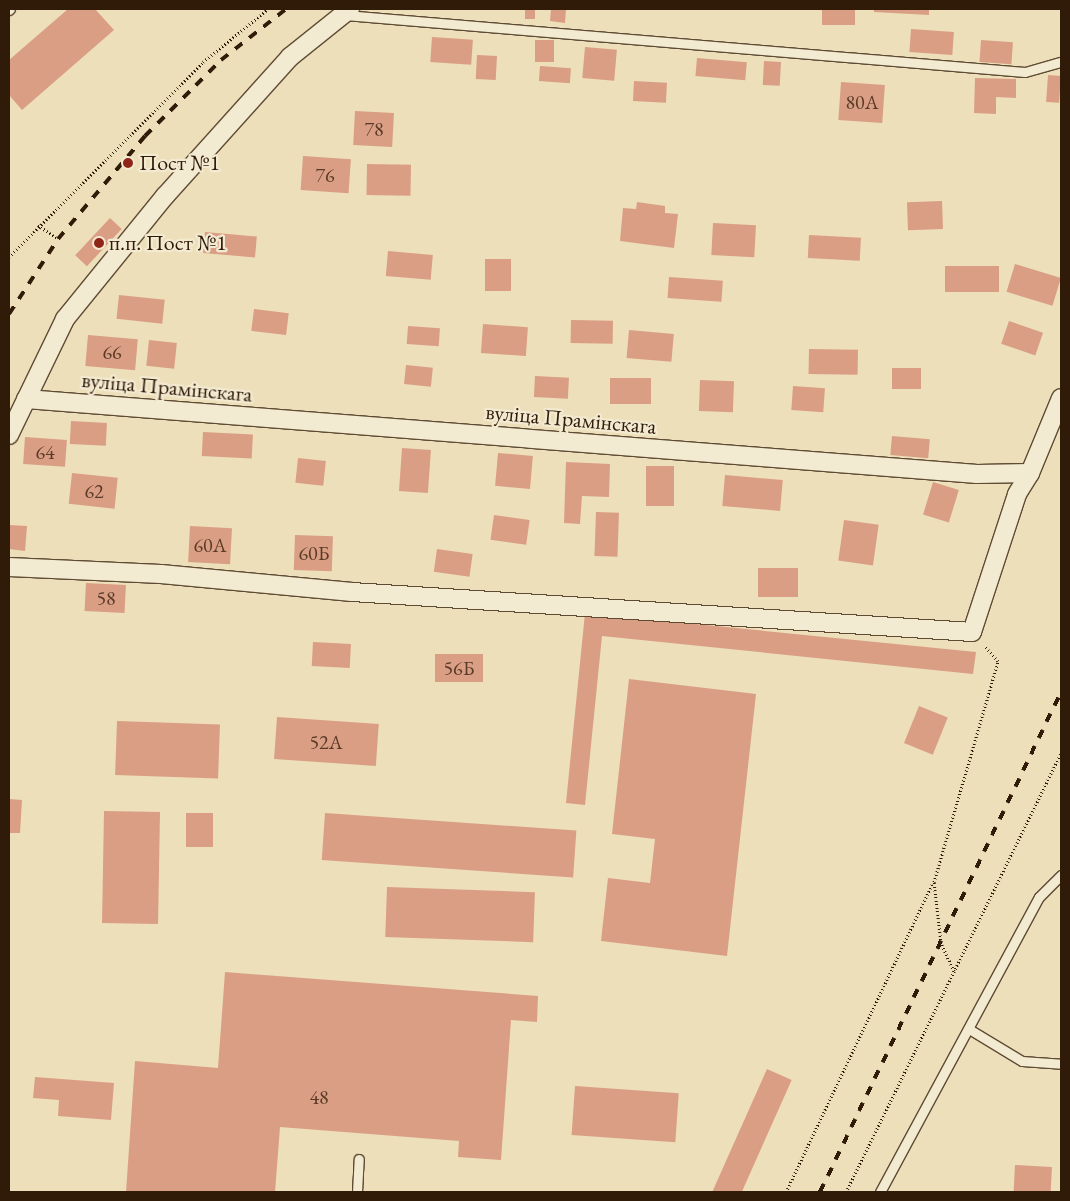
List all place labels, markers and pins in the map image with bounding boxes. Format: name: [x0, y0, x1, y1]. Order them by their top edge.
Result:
place label: Пост №1: [139, 150, 220, 176]
marker: Пост №1: [121, 156, 135, 170]
place label: п.п. Пост №1: [109, 230, 227, 256]
marker: п.п. Пост №1: [93, 237, 105, 249]

